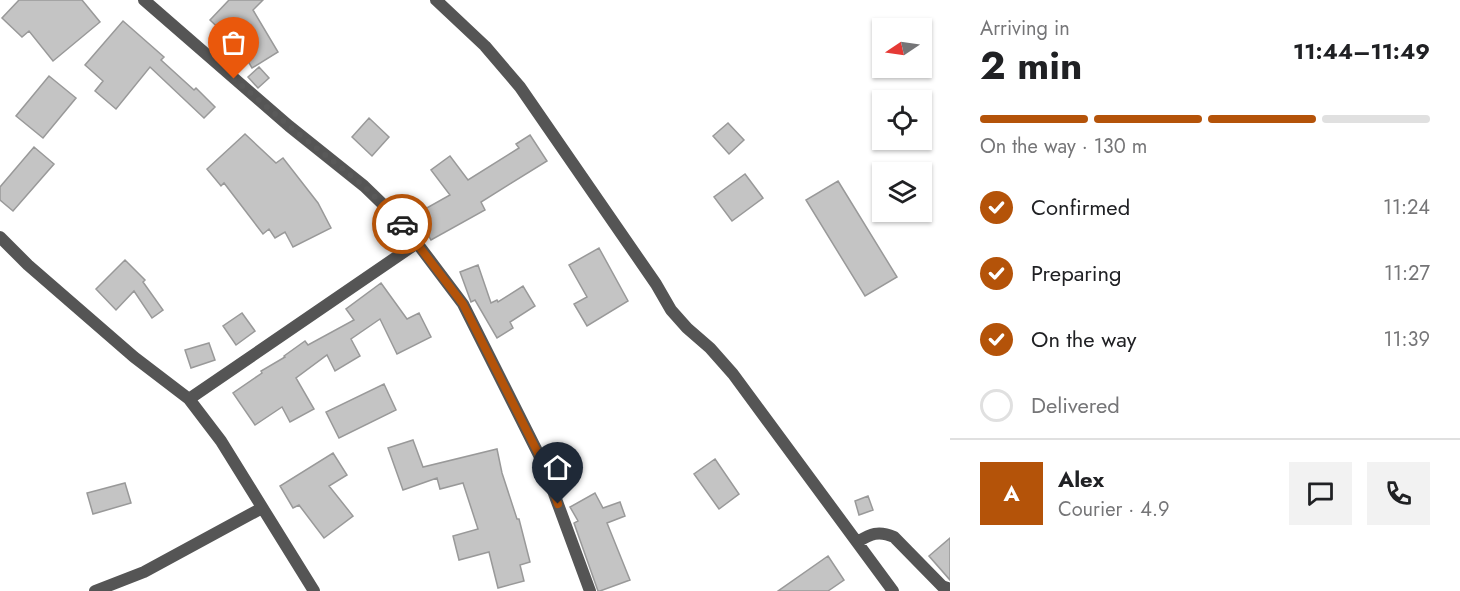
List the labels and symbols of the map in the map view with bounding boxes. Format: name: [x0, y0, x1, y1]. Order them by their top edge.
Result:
pin: [208, 17, 259, 79]
north arrow: [872, 18, 932, 78]
courier: [372, 194, 432, 254]
pin: [532, 442, 583, 504]

